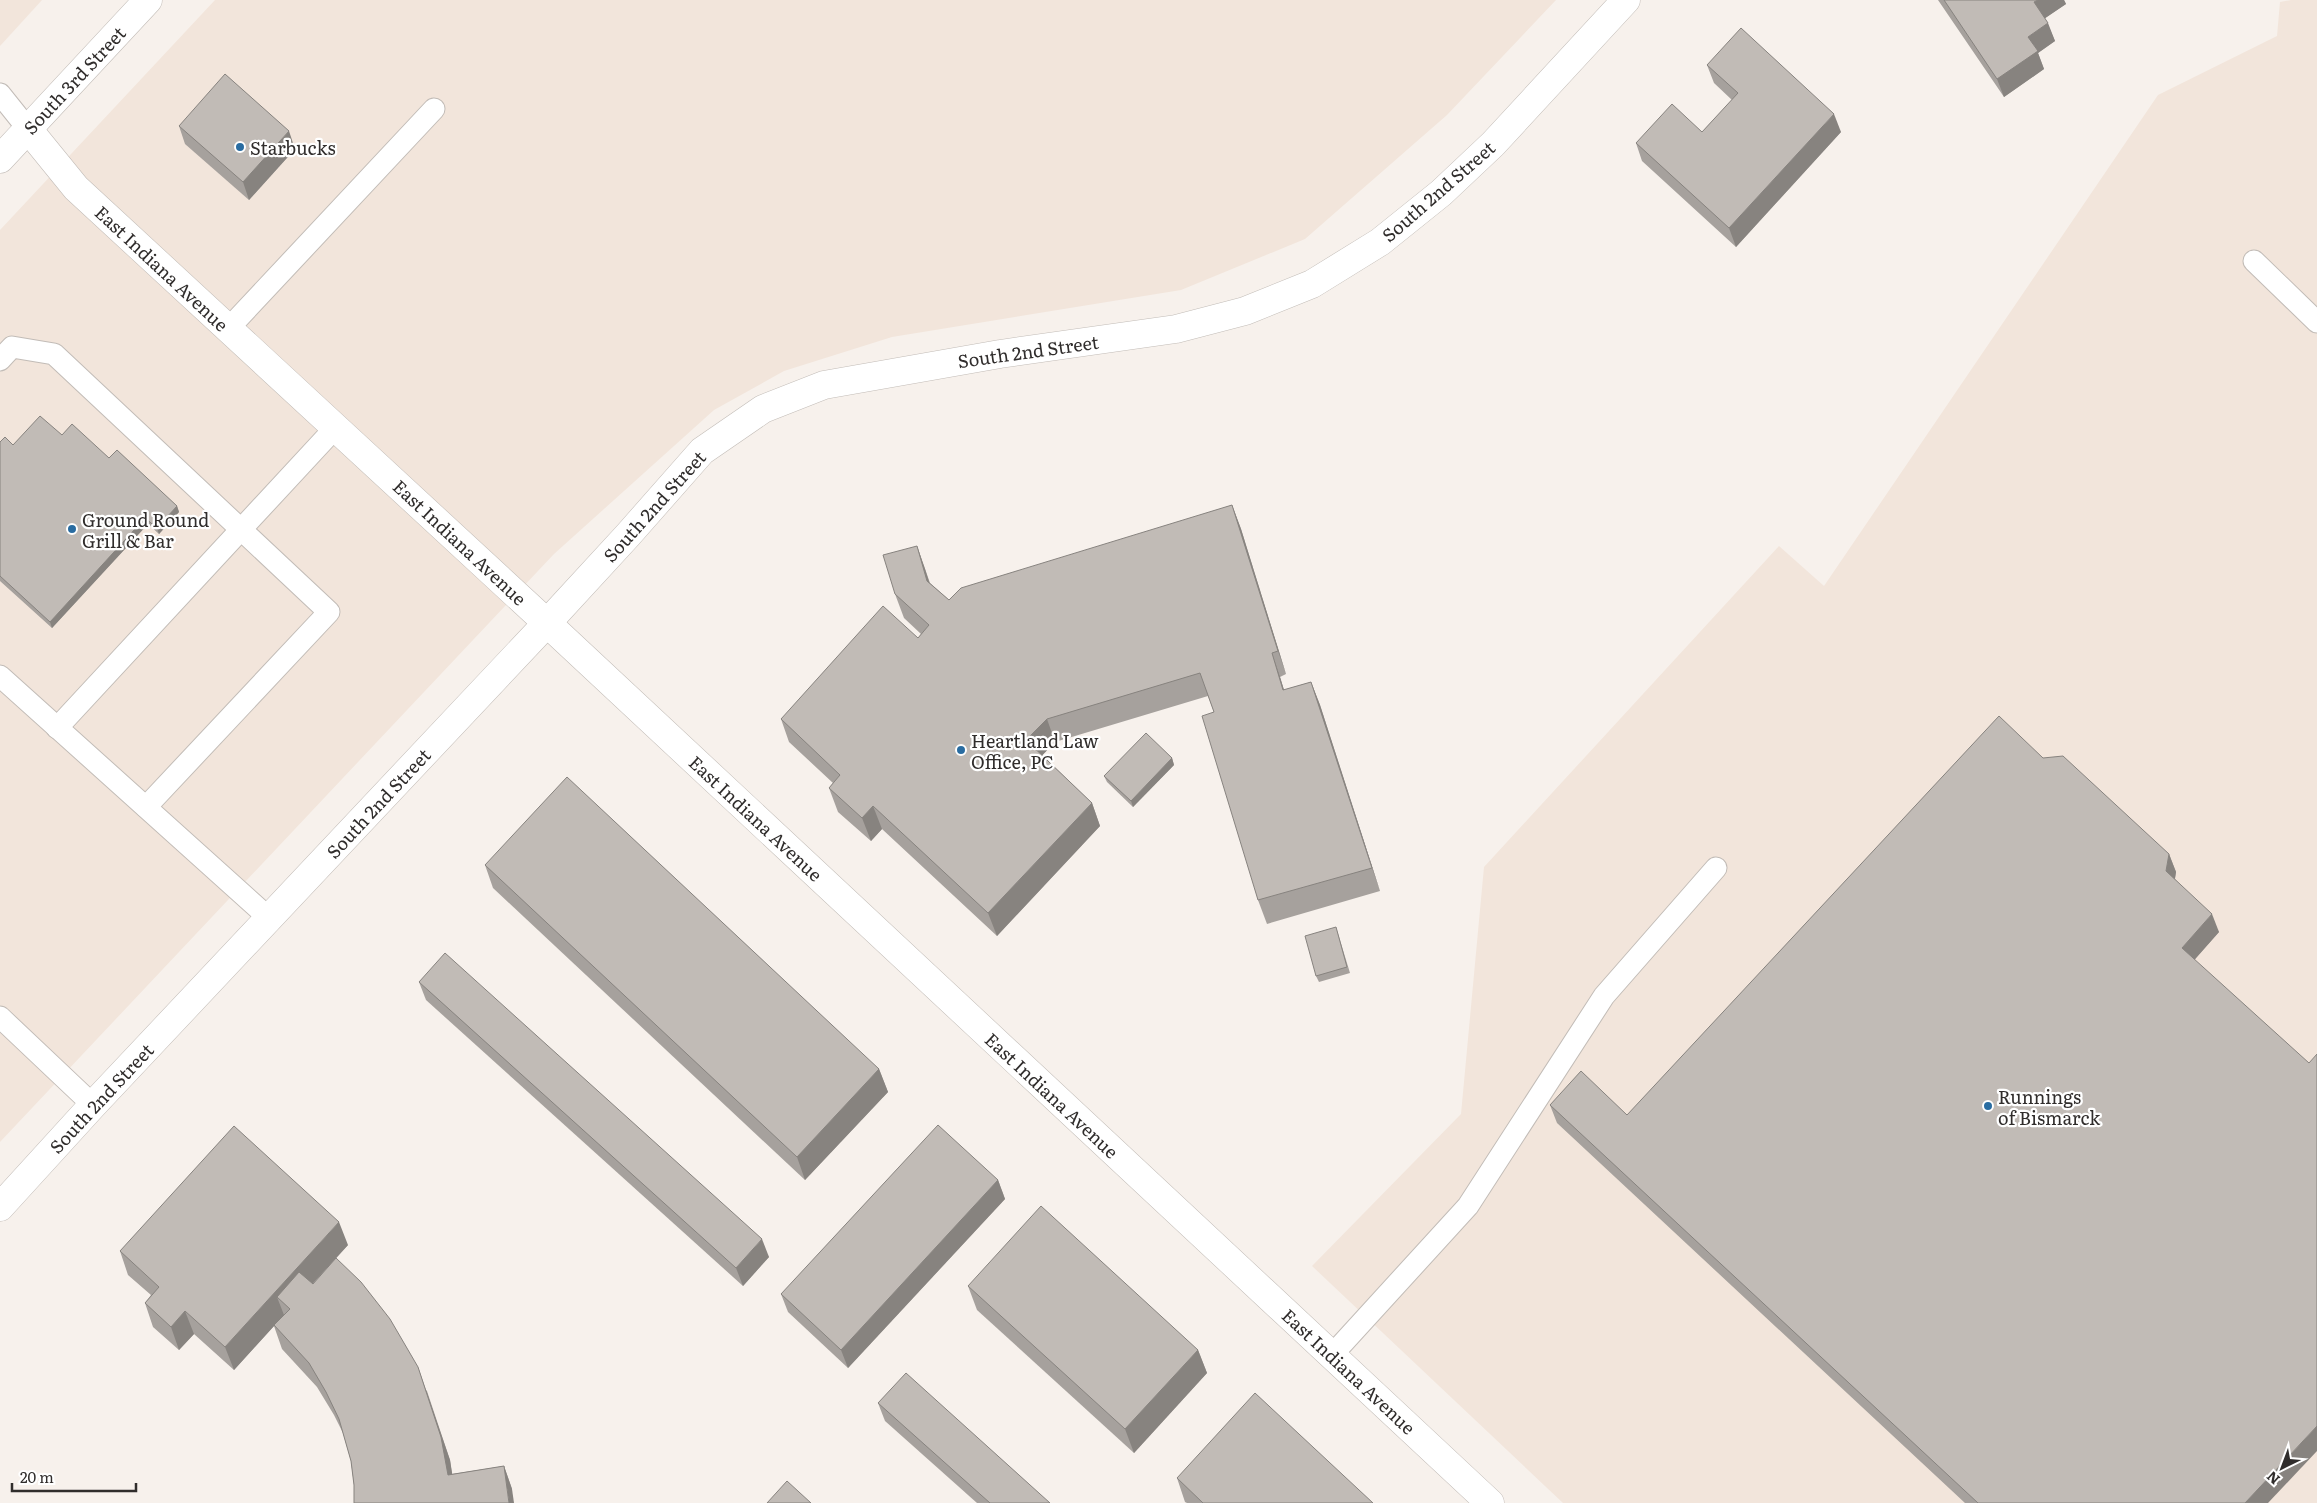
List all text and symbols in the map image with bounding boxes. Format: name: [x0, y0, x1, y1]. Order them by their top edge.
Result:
street label: South 3rd Street: [17, 19, 132, 140]
place label: Starbucks: [250, 134, 336, 161]
street label: South 2nd Street: [1376, 134, 1501, 248]
marker: Starbucks: [234, 141, 246, 153]
street label: East Indiana Avenue: [89, 199, 235, 337]
street label: South 2nd Street: [956, 328, 1101, 374]
street label: South 2nd Street: [596, 444, 712, 568]
street label: East Indiana Avenue: [387, 473, 533, 611]
place label: Ground Round Grill & Bar: [82, 506, 209, 554]
marker: Ground Round Grill & Bar: [66, 523, 78, 535]
place label: Heartland Law Office, PC: [971, 727, 1099, 775]
street label: South 2nd Street: [320, 741, 437, 864]
marker: Heartland Law Office, PC: [955, 744, 967, 756]
street label: East Indiana Avenue: [683, 749, 829, 887]
street label: East Indiana Avenue: [979, 1026, 1125, 1164]
street label: South 2nd Street: [43, 1036, 160, 1159]
place label: Runnings of Bismarck: [1998, 1083, 2101, 1131]
marker: Runnings of Bismarck: [1982, 1100, 1994, 1112]
street label: East Indiana Avenue: [1276, 1302, 1422, 1440]
north arrow: [2257, 1443, 2307, 1493]
scale bar: [12, 1460, 136, 1492]
text: 20 m: [20, 1465, 54, 1488]
text: N: [2261, 1467, 2284, 1490]

